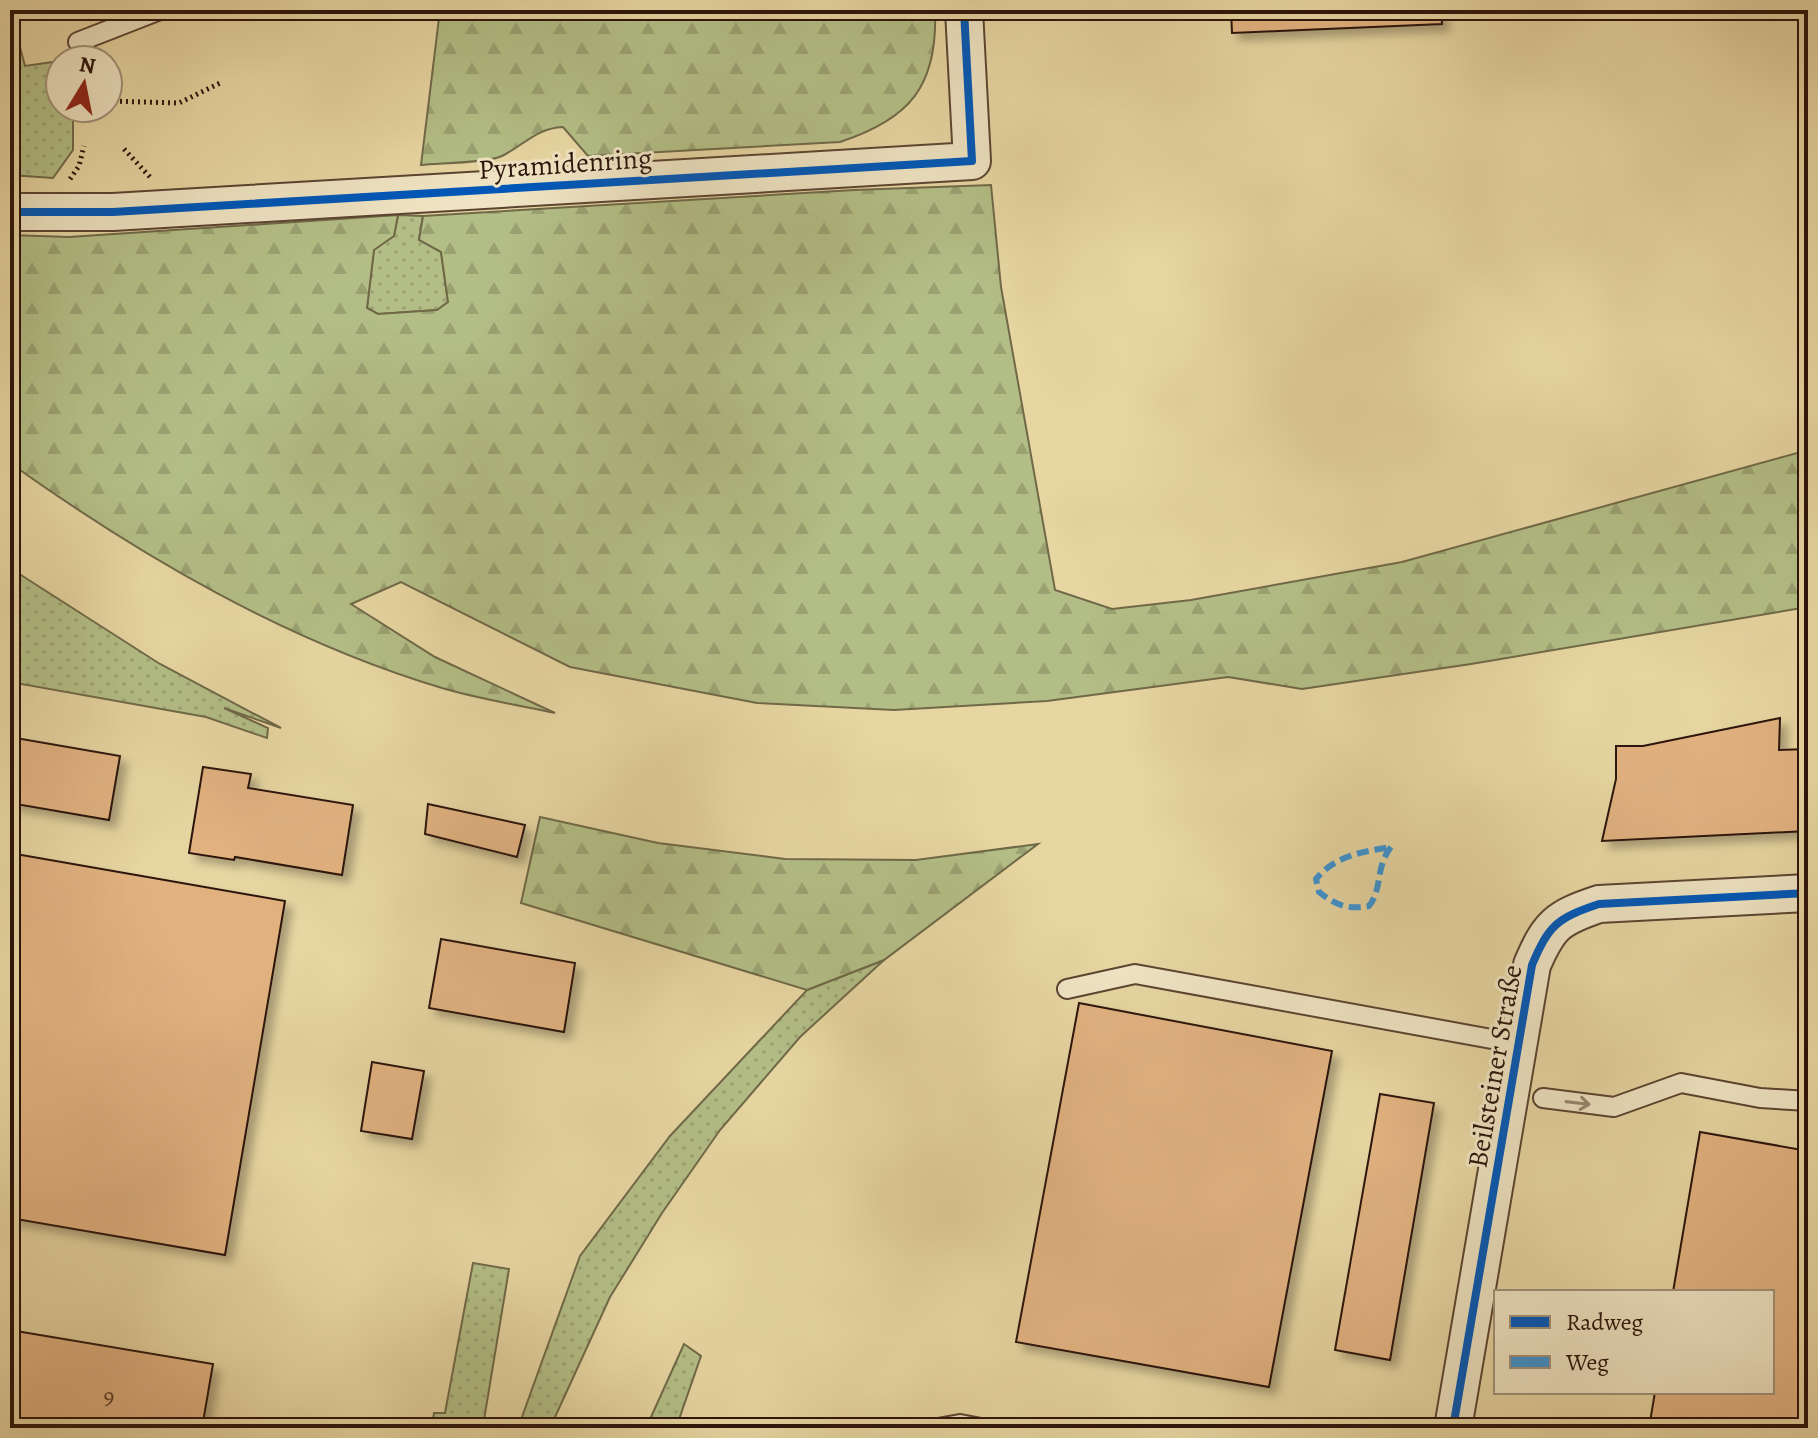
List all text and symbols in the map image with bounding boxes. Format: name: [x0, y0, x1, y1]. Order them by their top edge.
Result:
north arrow: [44, 44, 124, 124]
text: N: [77, 49, 98, 81]
street label: Pyramidenring: [477, 139, 653, 189]
street label: Beilsteiner Straße: [1458, 962, 1532, 1171]
one-way arrow: [1564, 1095, 1591, 1110]
legend: [1494, 1290, 1774, 1394]
text: Radweg: [1566, 1306, 1643, 1338]
text: Weg: [1565, 1346, 1609, 1378]
house number: 9: [104, 1380, 114, 1412]

